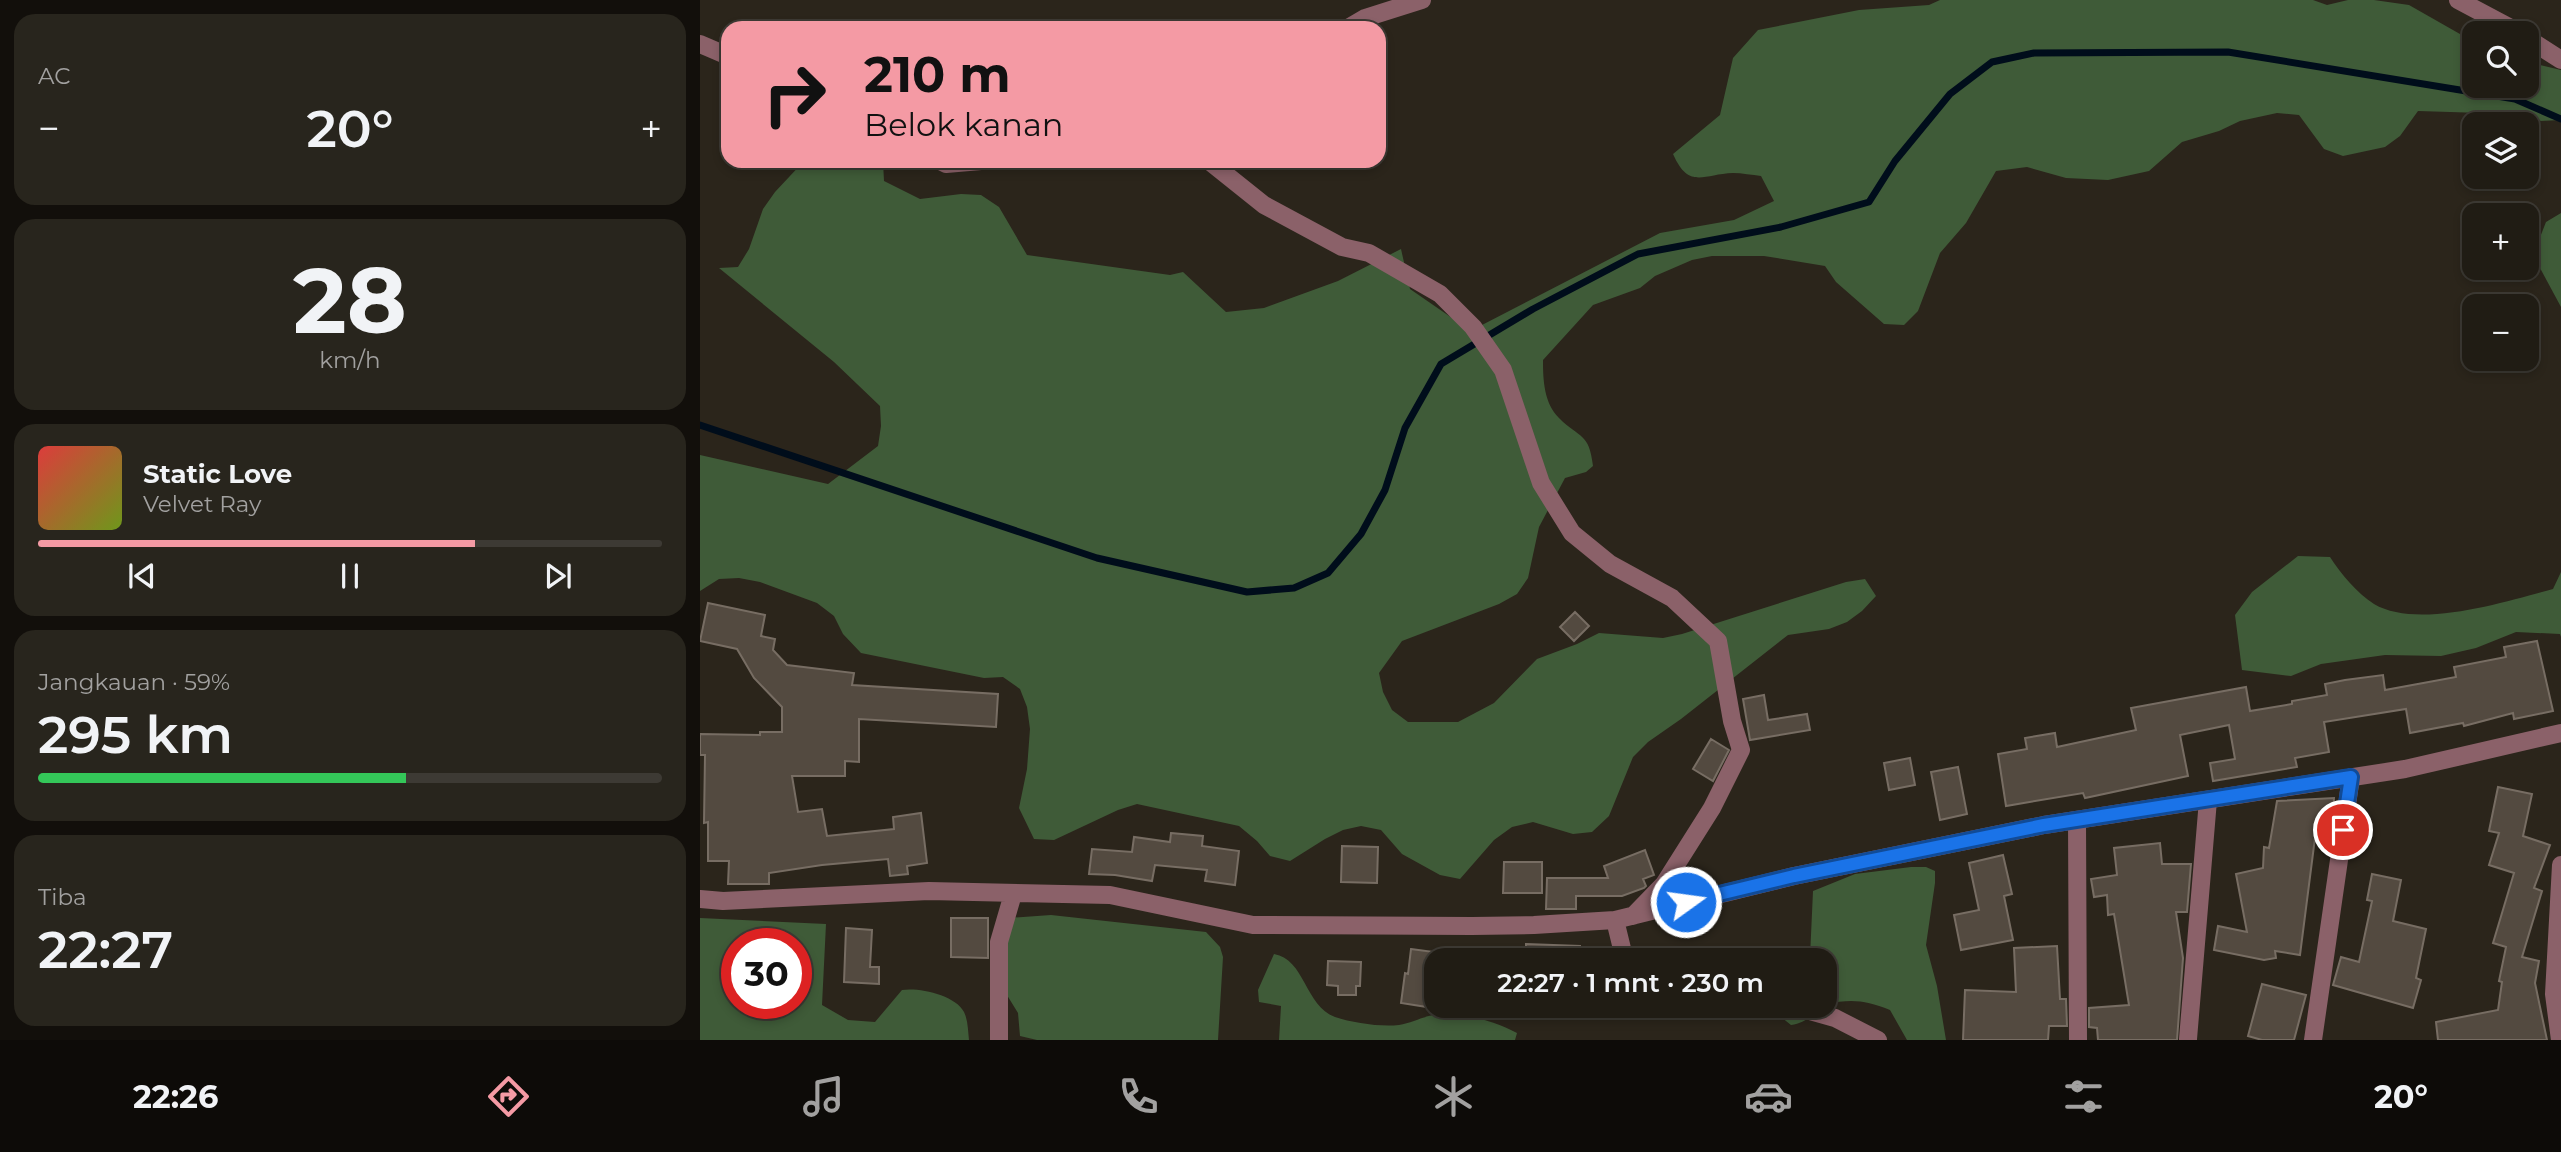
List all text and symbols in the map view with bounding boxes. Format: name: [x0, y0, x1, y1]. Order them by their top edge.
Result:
map controls: [2462, 21, 2539, 371]
button: search: [2462, 21, 2539, 98]
text: 210 m: [864, 45, 1011, 104]
icon: right: [749, 49, 840, 140]
text: AC: [38, 62, 71, 90]
text: 20°: [306, 97, 394, 160]
text: −: [38, 105, 60, 152]
text: +: [640, 105, 662, 152]
text: Belok kanan: [864, 105, 1064, 144]
button: layers: [2462, 112, 2539, 189]
button: +: [2462, 203, 2539, 280]
text: 28: [293, 245, 407, 356]
button: −: [2462, 294, 2539, 371]
text: km/h: [319, 346, 381, 374]
text: Static Love: [143, 458, 292, 490]
text: Velvet Ray: [143, 490, 261, 518]
icon: previous: [123, 557, 161, 595]
icon: pause: [331, 557, 369, 595]
icon: next: [539, 557, 577, 595]
text: Jangkauan · 59%: [38, 668, 230, 696]
text: 295 km: [38, 703, 233, 766]
pin: [2313, 800, 2373, 860]
icon: arrive: [2324, 811, 2362, 849]
position arrow: [1649, 865, 1723, 939]
text: Tiba: [38, 883, 86, 911]
text: 22:27: [38, 918, 173, 981]
speed limit sign: 30: [721, 928, 812, 1019]
text: 22:27 · 1 mnt · 230 m: [1497, 967, 1764, 999]
icon: directions: [484, 1072, 533, 1121]
icon: music: [799, 1072, 848, 1121]
icon: phone: [1114, 1072, 1163, 1121]
icon: climate: [1429, 1072, 1478, 1121]
icon: car: [1744, 1072, 1793, 1121]
icon: filters: [2059, 1072, 2108, 1121]
text: 22:26: [133, 1077, 218, 1116]
text: 20°: [2374, 1077, 2428, 1116]

